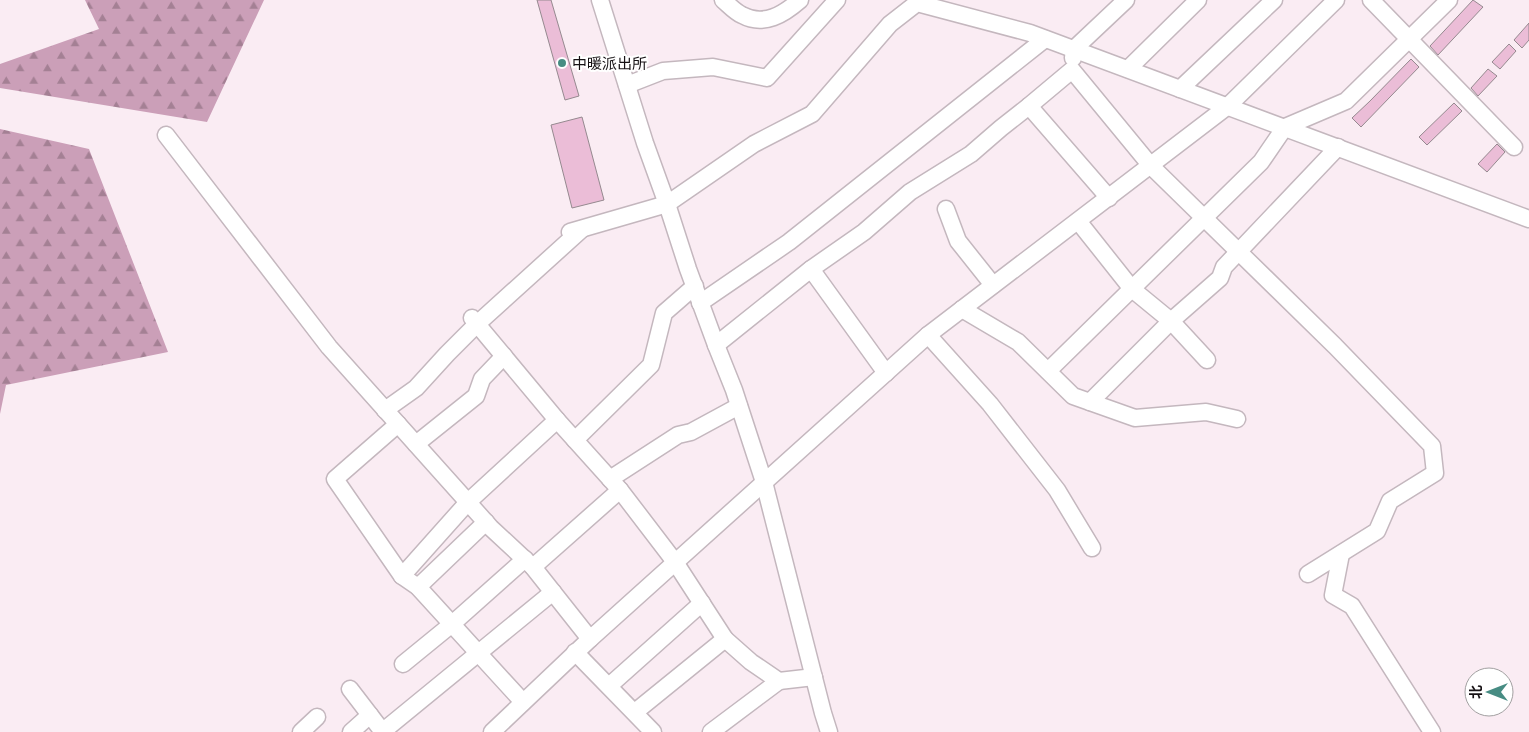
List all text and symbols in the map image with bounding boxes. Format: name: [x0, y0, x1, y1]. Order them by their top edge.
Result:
place label: 中暖派出所: [572, 53, 647, 73]
marker: 中暖派出所: [556, 57, 568, 69]
north arrow: [1464, 667, 1514, 717]
text: 北: [1466, 685, 1485, 699]

